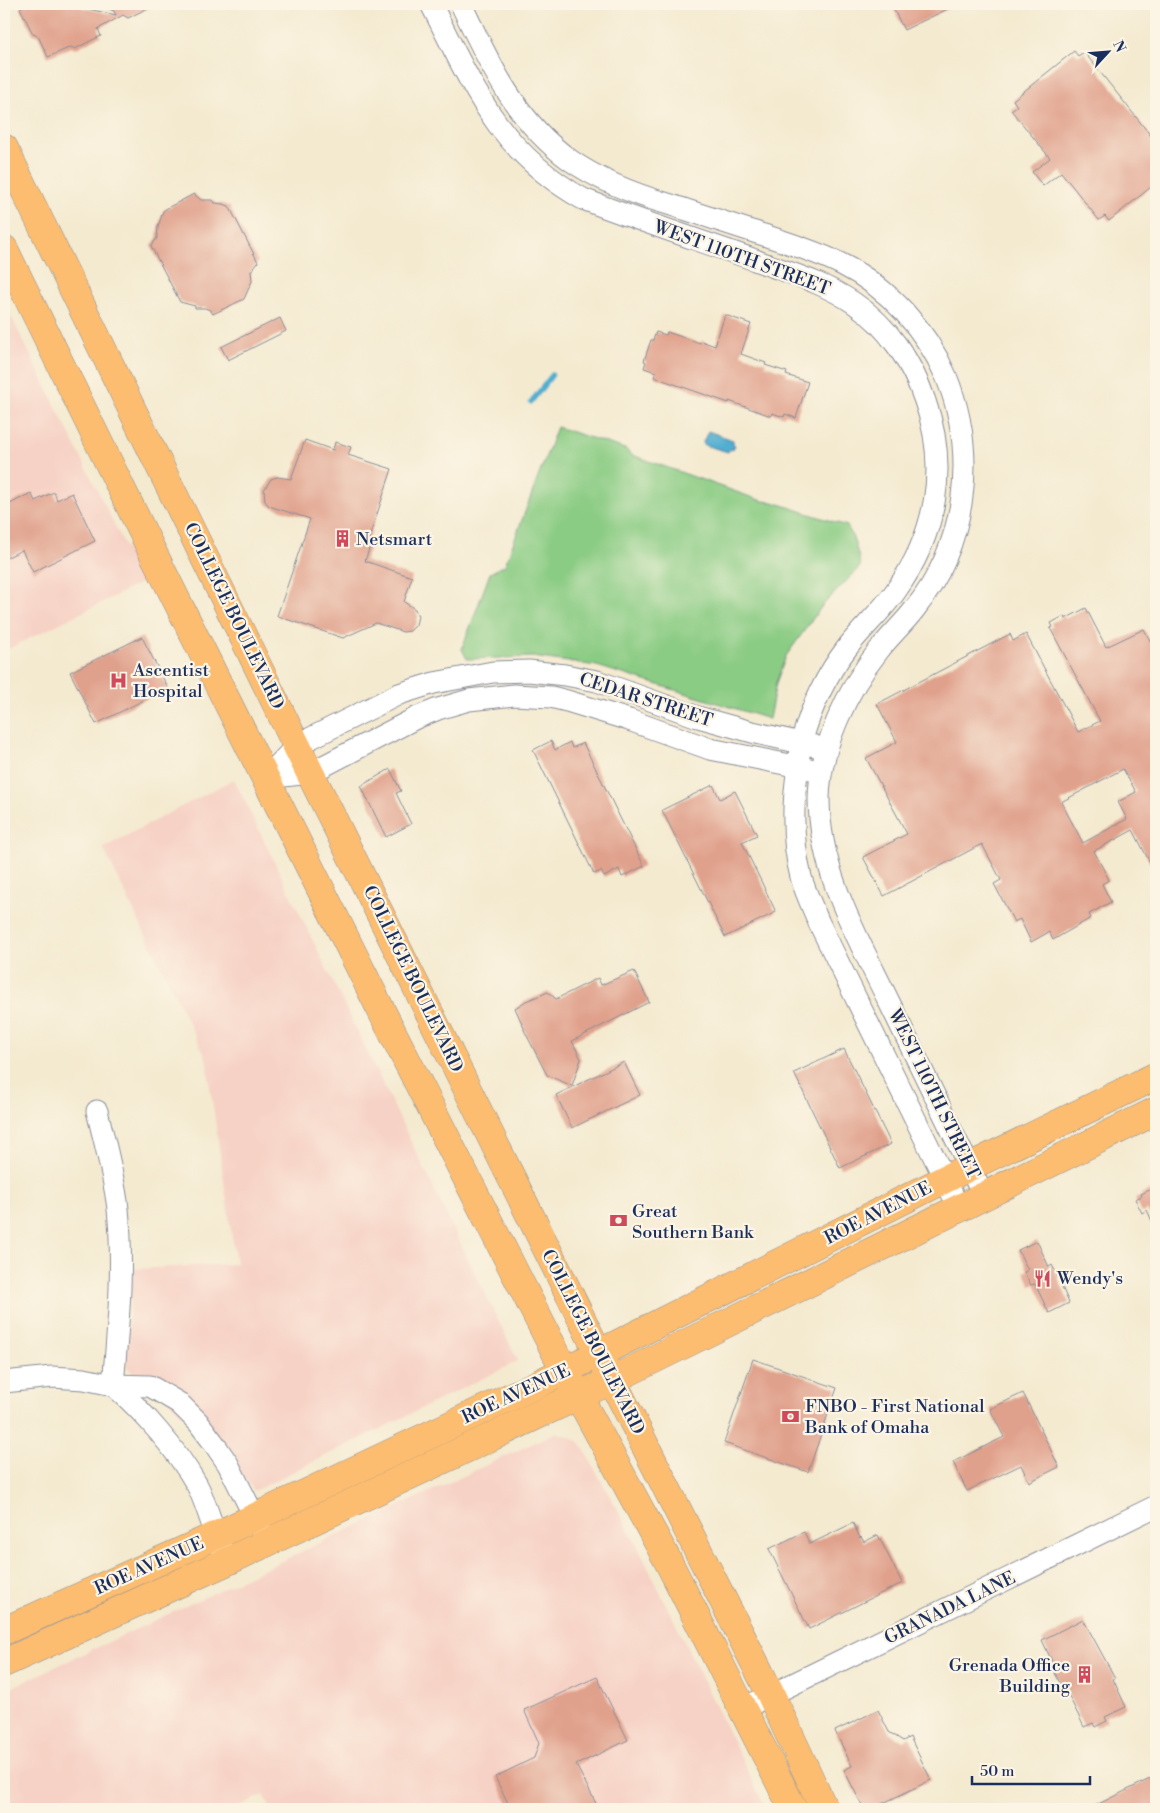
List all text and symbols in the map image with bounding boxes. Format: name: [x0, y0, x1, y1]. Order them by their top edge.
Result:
north arrow: [1082, 28, 1132, 78]
text: N: [1108, 38, 1129, 56]
street label: WEST 110TH STREET: [650, 215, 834, 301]
street label: COLLEGE BOULEVARD: [179, 519, 289, 713]
place label: Netsmart: [356, 528, 433, 551]
building icon: Netsmart: [332, 529, 352, 549]
place label: Ascentist Hospital: [132, 659, 209, 703]
street label: CEDAR STREET: [576, 668, 716, 732]
hospital icon: Ascentist Hospital: [109, 670, 129, 690]
street label: COLLEGE BOULEVARD: [358, 882, 468, 1076]
street label: WEST 110TH STREET: [882, 1004, 985, 1183]
street label: ROE AVENUE: [821, 1176, 935, 1250]
place label: Great Southern Bank: [632, 1200, 755, 1244]
bank icon: Great Southern Bank: [608, 1211, 628, 1231]
street label: COLLEGE BOULEVARD: [536, 1245, 650, 1439]
place label: Wendy's: [1056, 1267, 1123, 1290]
restaurant icon: Wendy's: [1033, 1268, 1053, 1288]
street label: ROE AVENUE: [458, 1359, 574, 1429]
place label: FNBO - First National Bank of Omaha: [804, 1395, 985, 1439]
bank icon: FNBO - First National Bank of Omaha: [781, 1406, 801, 1426]
street label: ROE AVENUE: [91, 1532, 207, 1600]
street label: GRANADA LANE: [881, 1566, 1019, 1650]
place label: Grenada Office Building: [949, 1654, 1071, 1698]
building icon: Grenada Office Building: [1074, 1665, 1094, 1685]
scale bar: [972, 1753, 1090, 1785]
text: 50 m: [980, 1762, 1014, 1781]

